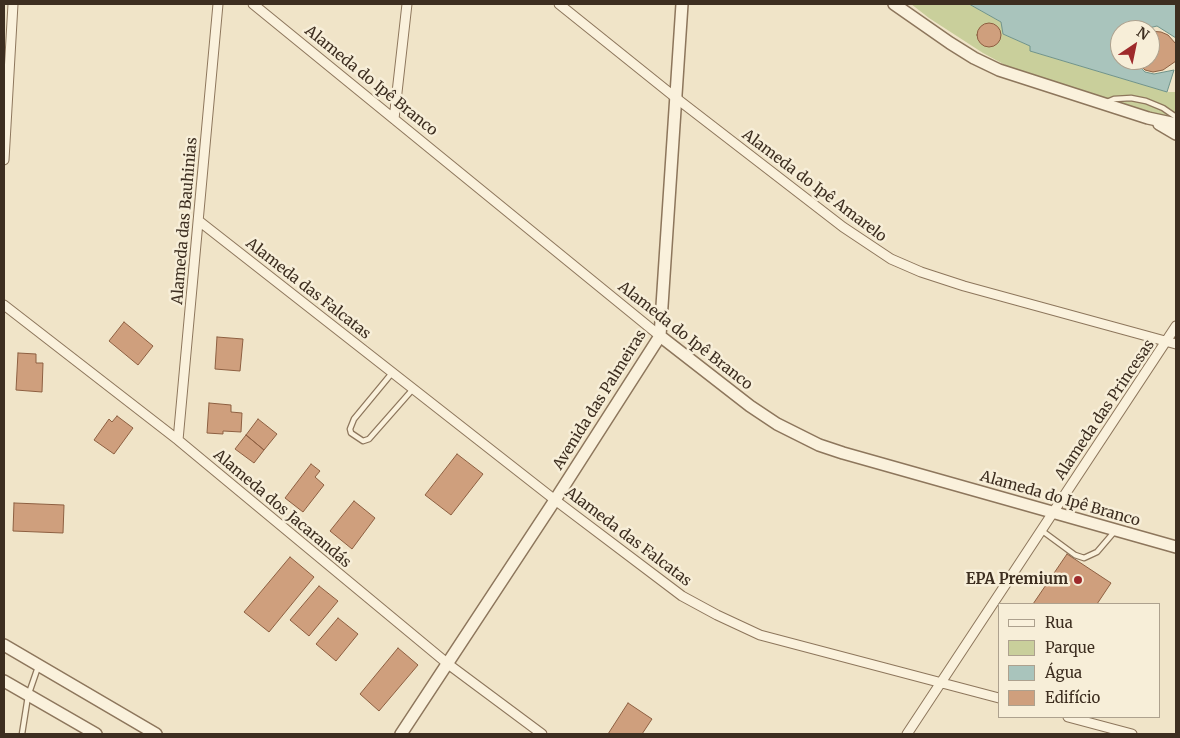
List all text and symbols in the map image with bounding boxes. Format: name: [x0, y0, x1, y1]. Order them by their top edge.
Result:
north arrow: [1110, 20, 1160, 70]
street label: Alameda do Ipê Branco: [301, 22, 441, 140]
text: N: [1133, 23, 1152, 44]
street label: Alameda do Ipê Amarelo: [738, 126, 890, 246]
street label: Alameda das Bauhinias: [169, 137, 201, 305]
street label: Alameda das Falcatas: [242, 235, 374, 343]
street label: Alameda do Ipê Branco: [614, 278, 756, 394]
street label: Avenida das Palmeiras: [550, 327, 650, 473]
street label: Alameda das Princesas: [1051, 337, 1159, 483]
street label: Alameda dos Jacarandás: [210, 446, 354, 572]
street label: Alameda do Ipê Branco: [978, 468, 1142, 530]
street label: Alameda das Falcatas: [561, 484, 695, 590]
place label: EPA Premium: [966, 571, 1068, 589]
marker: EPA Premium: [1072, 574, 1084, 586]
legend: [998, 603, 1160, 718]
text: Rua: [1045, 613, 1073, 632]
text: Parque: [1045, 638, 1095, 657]
text: Água: [1045, 663, 1082, 682]
text: Edifício: [1045, 688, 1100, 707]

